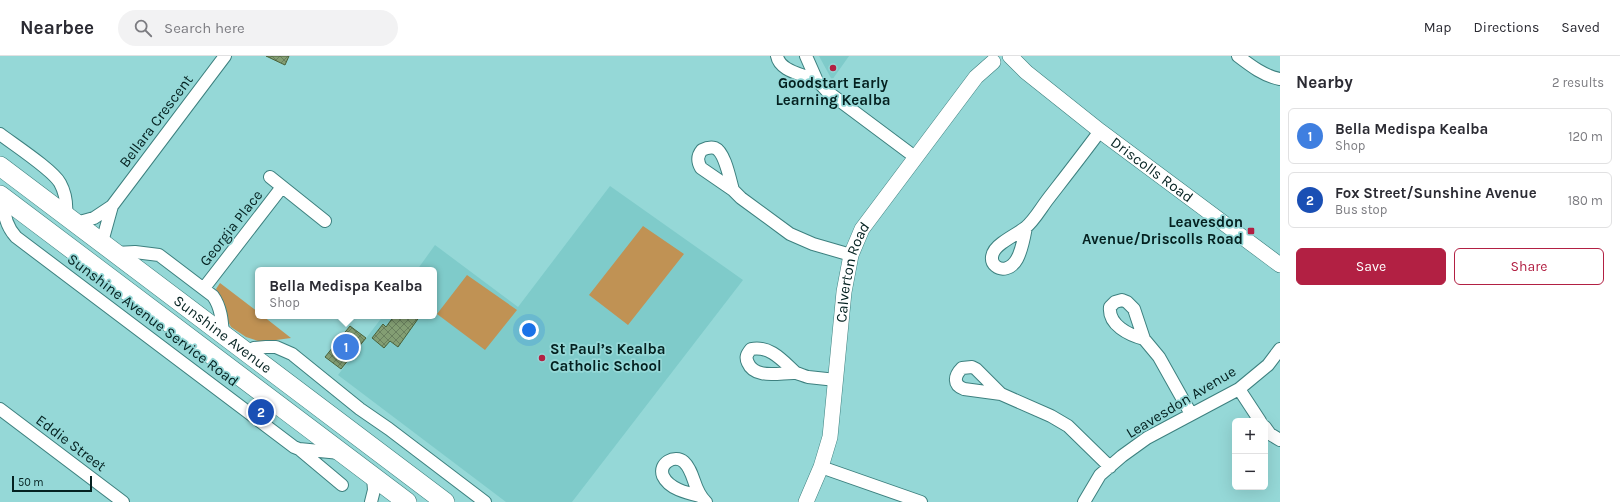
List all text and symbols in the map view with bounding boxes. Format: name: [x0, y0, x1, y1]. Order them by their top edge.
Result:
search box: [118, 10, 398, 46]
text: Nearbee: [20, 17, 94, 39]
icon: search: [132, 17, 154, 39]
text: Search here: [164, 19, 245, 37]
text: Map: [1424, 19, 1452, 36]
text: Directions: [1474, 19, 1539, 36]
text: Saved: [1561, 19, 1600, 36]
marker: Goodstart Early Learning Kealba: [828, 63, 838, 73]
street label: Bellara Crescent: [115, 71, 197, 171]
text: Nearby: [1296, 72, 1353, 92]
place label: Goodstart Early Learning Kealba: [775, 74, 891, 109]
text: 2 results: [1552, 75, 1604, 90]
text: Bella Medispa Kealba: [1335, 120, 1488, 138]
text: 1: [1308, 129, 1312, 144]
text: 120 m: [1568, 129, 1603, 144]
street label: Driscolls Road: [1107, 133, 1197, 206]
text: Shop: [1335, 138, 1365, 153]
text: Fox Street/Sunshine Avenue: [1335, 184, 1537, 202]
street label: Georgia Place: [196, 186, 266, 270]
text: 2: [1306, 193, 1314, 208]
text: 180 m: [1568, 193, 1603, 208]
text: Bus stop: [1335, 202, 1387, 217]
place label: Leavesdon Avenue/Driscolls Road: [1082, 213, 1243, 248]
street label: Calverton Road: [832, 218, 873, 323]
marker: Leavesdon Avenue/Driscolls Road: [1246, 226, 1256, 236]
button: Save: [1296, 248, 1446, 285]
button: Share: [1454, 248, 1604, 285]
street label: Sunshine Avenue Service Road: [64, 250, 242, 390]
popup: [255, 267, 437, 319]
text: Bella Medispa Kealba: [269, 277, 423, 295]
street label: Sunshine Avenue: [169, 291, 275, 377]
text: Shop: [269, 295, 300, 310]
your location: [519, 320, 539, 340]
pin: 1: [333, 332, 359, 362]
place label: St Paul’s Kealba Catholic School: [550, 340, 666, 375]
marker: St Paul’s Kealba Catholic School: [537, 353, 547, 363]
street label: Leavesdon Avenue: [1123, 362, 1239, 442]
pin: 2: [248, 397, 274, 427]
street label: Eddie Street: [32, 411, 110, 475]
map controls: [1232, 418, 1268, 490]
button: +: [1232, 418, 1268, 454]
button: −: [1232, 454, 1268, 490]
scale bar: [12, 474, 92, 493]
text: 50 m: [18, 476, 44, 489]

